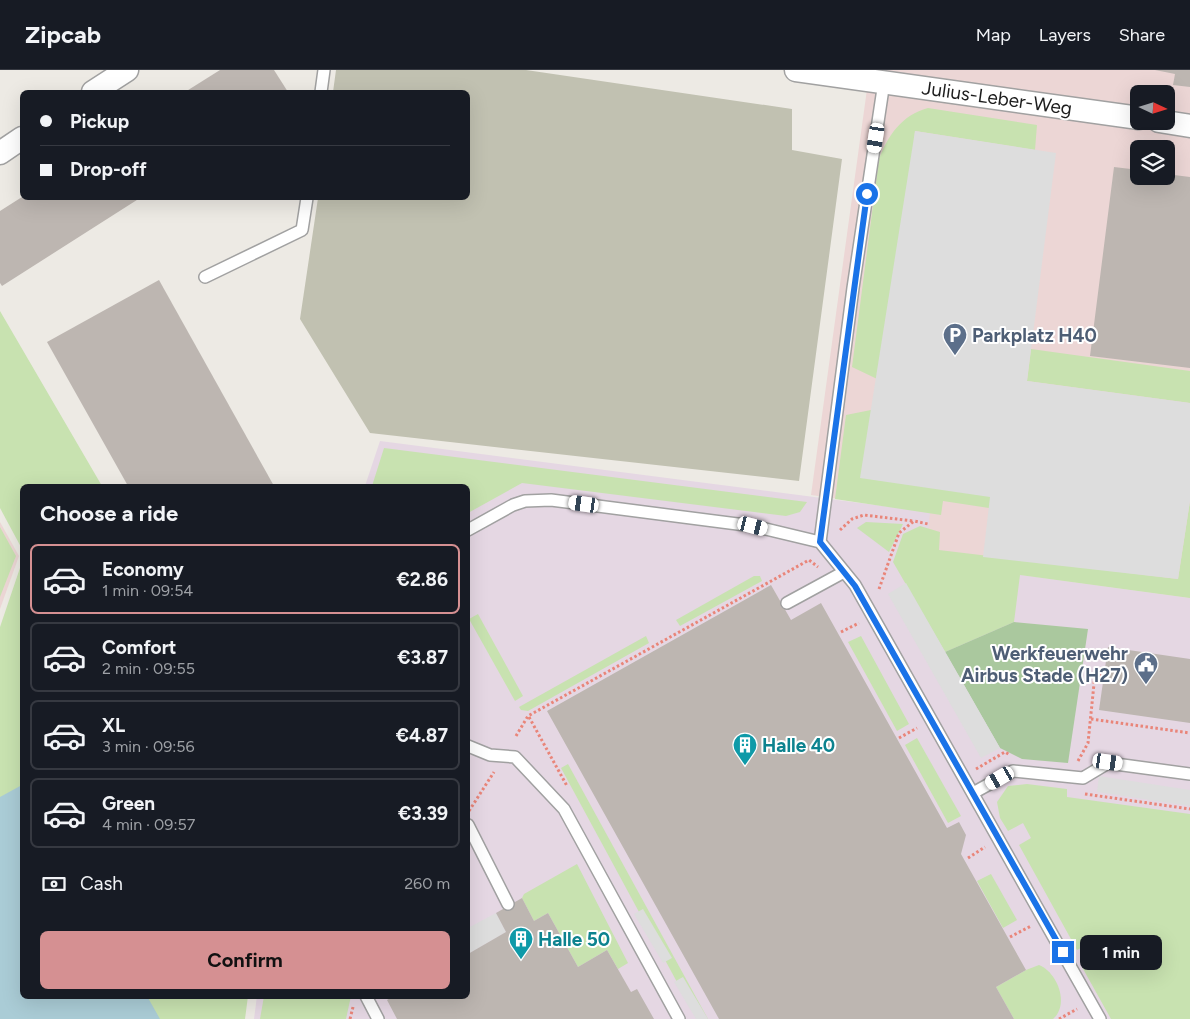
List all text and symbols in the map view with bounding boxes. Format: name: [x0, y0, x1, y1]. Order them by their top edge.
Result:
text: Zipcab: [25, 20, 101, 49]
text: Map: [976, 24, 1011, 46]
text: Layers: [1039, 24, 1091, 46]
text: Share: [1119, 24, 1165, 46]
street label: Julius-Leber-Weg: [920, 76, 1074, 120]
north arrow: [1130, 85, 1175, 130]
map controls: [1130, 85, 1175, 185]
text: Pickup: [70, 110, 129, 133]
car: [866, 122, 885, 154]
button: layers: [1130, 140, 1175, 185]
text: Drop-off: [70, 158, 147, 181]
route start: [856, 183, 878, 205]
parking icon: Parkplatz H40: [942, 322, 968, 356]
place label: Parkplatz H40: [972, 324, 1097, 347]
car: [568, 494, 599, 514]
text: Choose a ride: [40, 500, 178, 527]
car: [736, 515, 769, 537]
icon: car: [42, 557, 87, 602]
text: Economy: [102, 558, 184, 581]
text: €2.86: [396, 568, 448, 591]
text: 1 min · 09:54: [102, 581, 193, 600]
icon: car: [42, 635, 87, 680]
text: Comfort: [102, 636, 177, 659]
place label: Werkfeuerwehr Airbus Stade (H27): [961, 642, 1128, 687]
text: €3.87: [397, 646, 448, 669]
public building icon: Werkfeuerwehr Airbus Stade (H27): [1133, 651, 1159, 685]
text: 2 min · 09:55: [102, 659, 195, 678]
icon: car: [42, 713, 87, 758]
text: XL: [102, 714, 125, 737]
text: €4.87: [396, 724, 448, 747]
building icon: Halle 40: [732, 732, 758, 766]
place label: Halle 40: [762, 734, 835, 757]
text: 3 min · 09:56: [102, 737, 195, 756]
car: [1092, 752, 1123, 772]
car: [983, 764, 1016, 792]
icon: car: [42, 791, 87, 836]
text: Green: [102, 792, 155, 815]
text: €3.39: [398, 802, 448, 825]
text: 4 min · 09:57: [102, 815, 195, 834]
icon: cash: [40, 870, 68, 898]
text: Cash: [80, 872, 123, 895]
text: 260 m: [404, 874, 450, 893]
building icon: Halle 50: [508, 926, 534, 960]
place label: Halle 50: [538, 928, 610, 951]
button: Confirm: [40, 931, 450, 989]
callout: 1 min: [1080, 934, 1163, 970]
route end: [1052, 941, 1074, 963]
text: 1 min: [1102, 943, 1140, 962]

